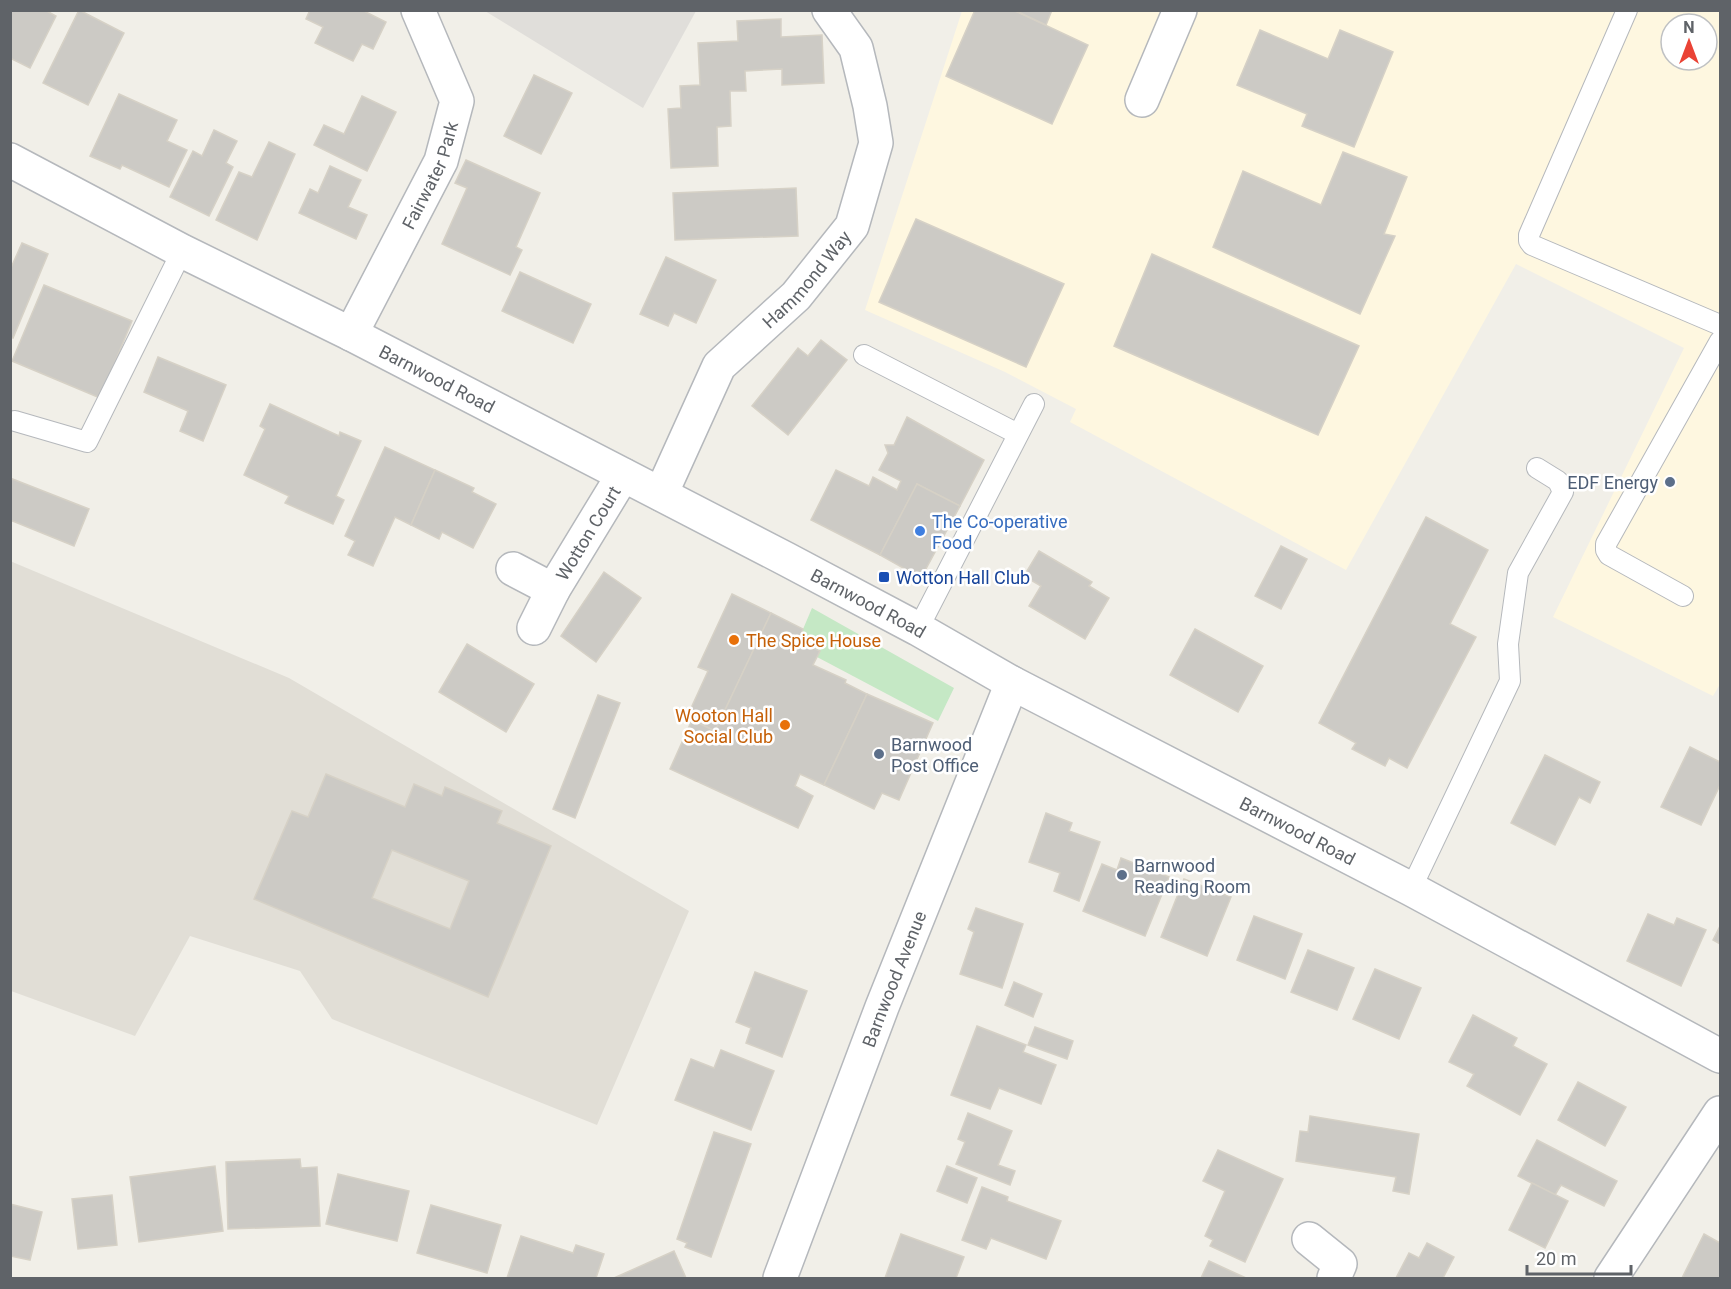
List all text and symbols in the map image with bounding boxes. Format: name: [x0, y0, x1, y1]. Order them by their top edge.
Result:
north arrow: [1659, 12, 1719, 72]
text: N: [1683, 18, 1695, 37]
street label: Fairwater Park: [397, 118, 462, 232]
street label: Hammond Way: [758, 226, 855, 332]
street label: Barnwood Road: [376, 340, 499, 417]
place label: EDF Energy: [1567, 472, 1658, 493]
marker: EDF Energy: [1663, 475, 1677, 489]
street label: Wotton Court: [551, 482, 624, 584]
place label: The Co-operative Food: [932, 511, 1068, 553]
marker: The Co-operative Food: [913, 524, 927, 538]
street label: Barnwood Road: [807, 564, 930, 642]
place label: Wotton Hall Club: [896, 567, 1030, 588]
marker: Wotton Hall Club: [877, 570, 891, 584]
place label: The Spice House: [746, 630, 881, 651]
marker: The Spice House: [727, 633, 741, 647]
place label: Wooton Hall Social Club: [675, 705, 773, 747]
marker: Wooton Hall Social Club: [778, 718, 792, 732]
place label: Barnwood Post Office: [891, 734, 979, 776]
marker: Barnwood Post Office: [872, 747, 886, 761]
street label: Barnwood Road: [1236, 792, 1359, 869]
place label: Barnwood Reading Room: [1134, 855, 1251, 897]
marker: Barnwood Reading Room: [1115, 868, 1129, 882]
street label: Barnwood Avenue: [857, 908, 930, 1050]
scale bar: [1527, 1238, 1630, 1276]
text: 20 m: [1536, 1248, 1576, 1269]

